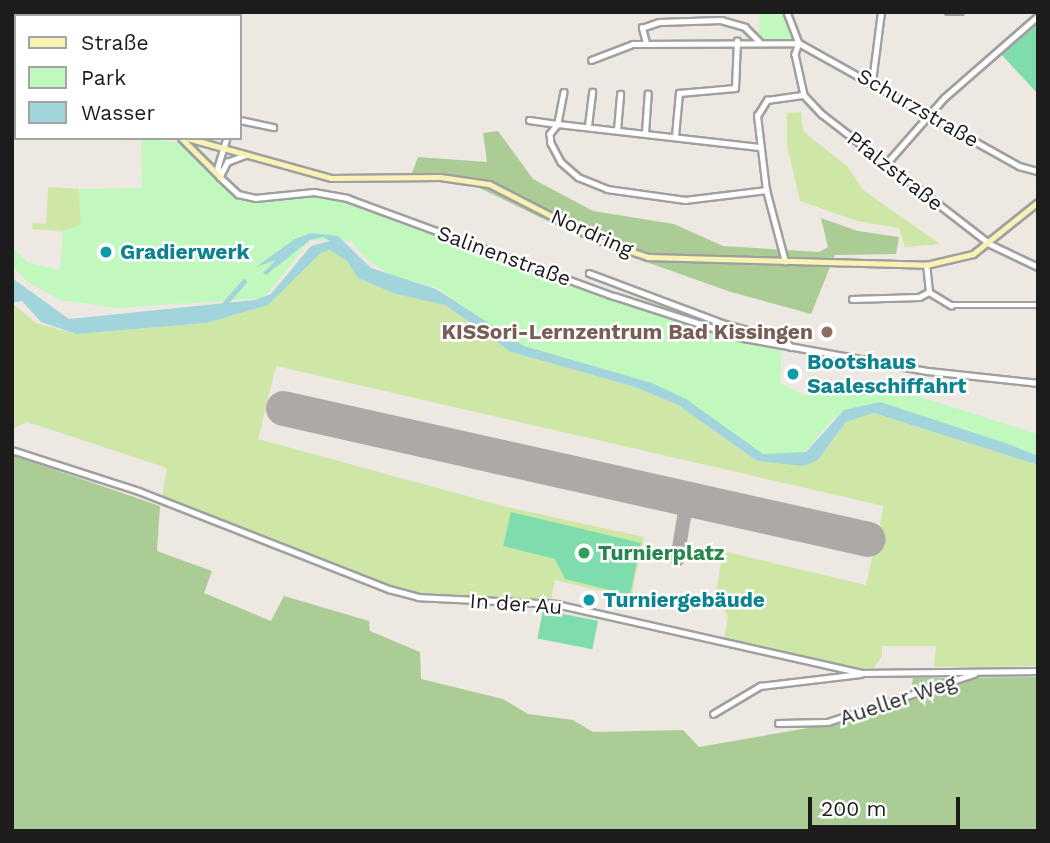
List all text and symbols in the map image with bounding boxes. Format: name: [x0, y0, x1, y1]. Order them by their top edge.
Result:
legend: [14, 14, 242, 140]
text: Straße: [81, 30, 149, 55]
street label: Schurzstraße: [853, 63, 983, 153]
text: Park: [81, 65, 126, 90]
text: Wasser: [81, 100, 155, 125]
street label: Pfalzstraße: [842, 126, 948, 216]
street label: Nordring: [547, 204, 637, 262]
street label: Salinenstraße: [434, 220, 574, 292]
place label: Gradierwerk: [120, 239, 250, 265]
marker: Gradierwerk: [98, 244, 114, 260]
place label: KISSori-Lernzentrum Bad Kissingen: [442, 319, 813, 345]
marker: KISSori-Lernzentrum Bad Kissingen: [819, 324, 835, 340]
place label: Bootshaus Saaleschiffahrt: [807, 349, 966, 399]
marker: Bootshaus Saaleschiffahrt: [785, 366, 801, 382]
place label: Turnierplatz: [598, 540, 725, 566]
marker: Turnierplatz: [576, 545, 592, 561]
place label: Turniergebäude: [603, 587, 765, 613]
street label: In der Au: [468, 588, 564, 620]
marker: Turniergebäude: [581, 592, 597, 608]
street label: Aueller Weg: [836, 669, 960, 731]
scale bar: [812, 784, 964, 828]
text: 200 m: [821, 796, 887, 821]

